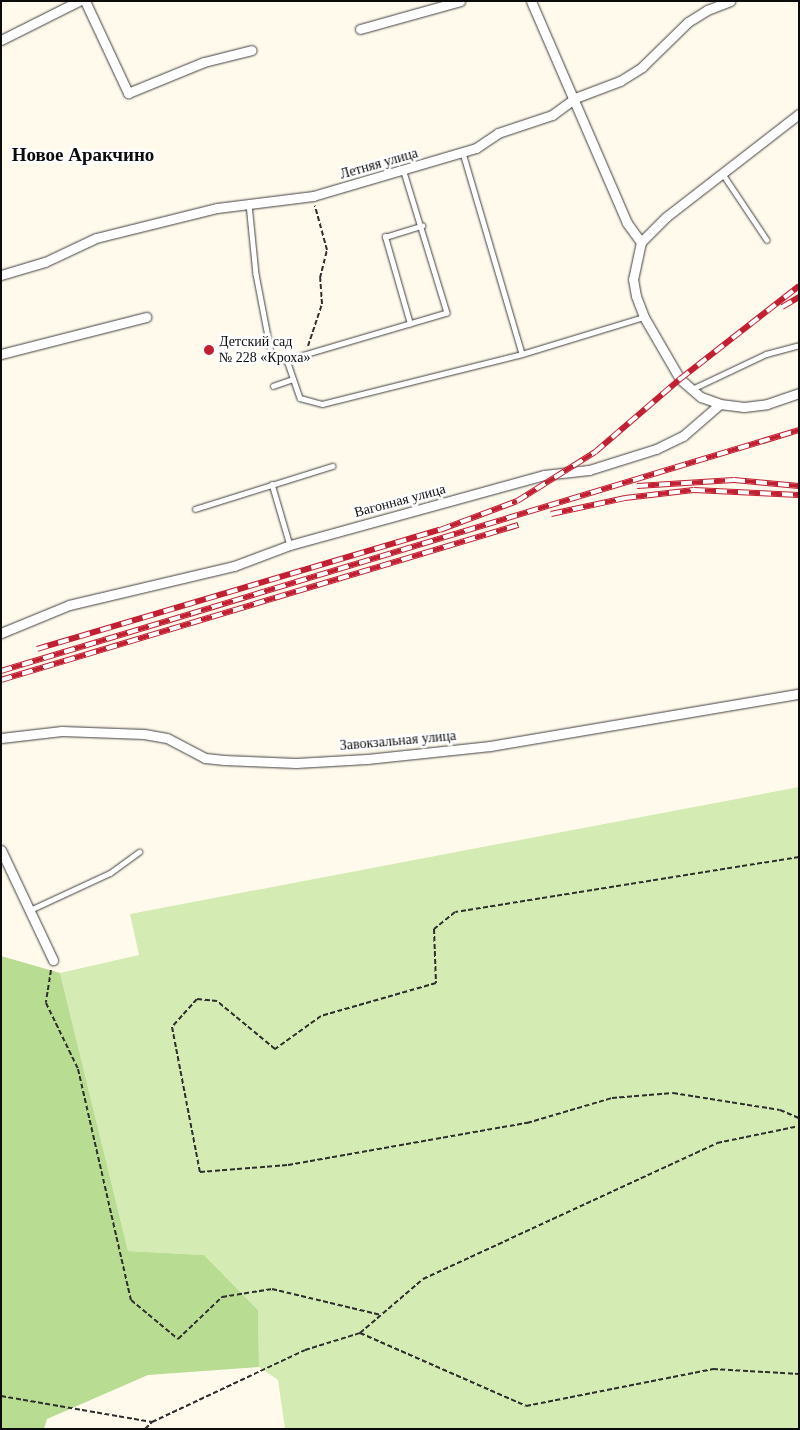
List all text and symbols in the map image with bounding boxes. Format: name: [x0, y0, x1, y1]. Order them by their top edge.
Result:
district label: Новое Аракчино: [12, 144, 154, 166]
street label: Летняя улица: [338, 145, 420, 183]
place label: Детский сад № 228 «Кроха»: [219, 334, 310, 367]
marker: Детский сад № 228 «Кроха»: [203, 344, 215, 356]
street label: Вагонная улица: [353, 481, 447, 521]
street label: Завокзальная улица: [339, 728, 457, 754]

